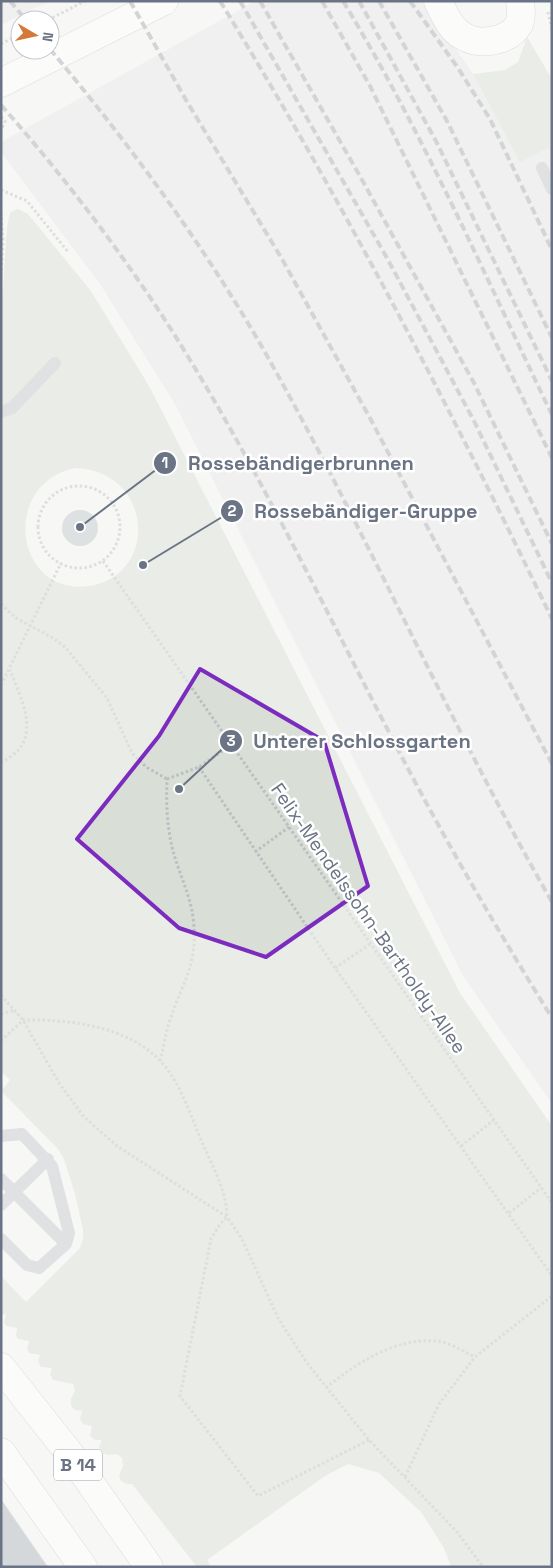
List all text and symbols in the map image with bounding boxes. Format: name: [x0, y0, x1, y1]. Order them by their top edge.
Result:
north arrow: [10, 10, 60, 60]
text: N: [38, 31, 57, 43]
callout: Rossebändigerbrunnen: [153, 445, 423, 480]
text: Rossebändigerbrunnen: [188, 450, 414, 476]
text: 1: [162, 453, 168, 472]
callout: Rossebändiger-Gruppe: [219, 493, 488, 528]
text: Rossebändiger-Gruppe: [254, 498, 478, 524]
text: 2: [228, 501, 237, 520]
callout: Unterer Schlossgarten: [218, 724, 481, 759]
text: Unterer Schlossgarten: [253, 728, 471, 754]
text: 3: [226, 731, 236, 750]
street label: Felix-Mendelssohn-Bartholdy-Allee: [265, 778, 472, 1058]
road number: B 14: [54, 1450, 102, 1480]

